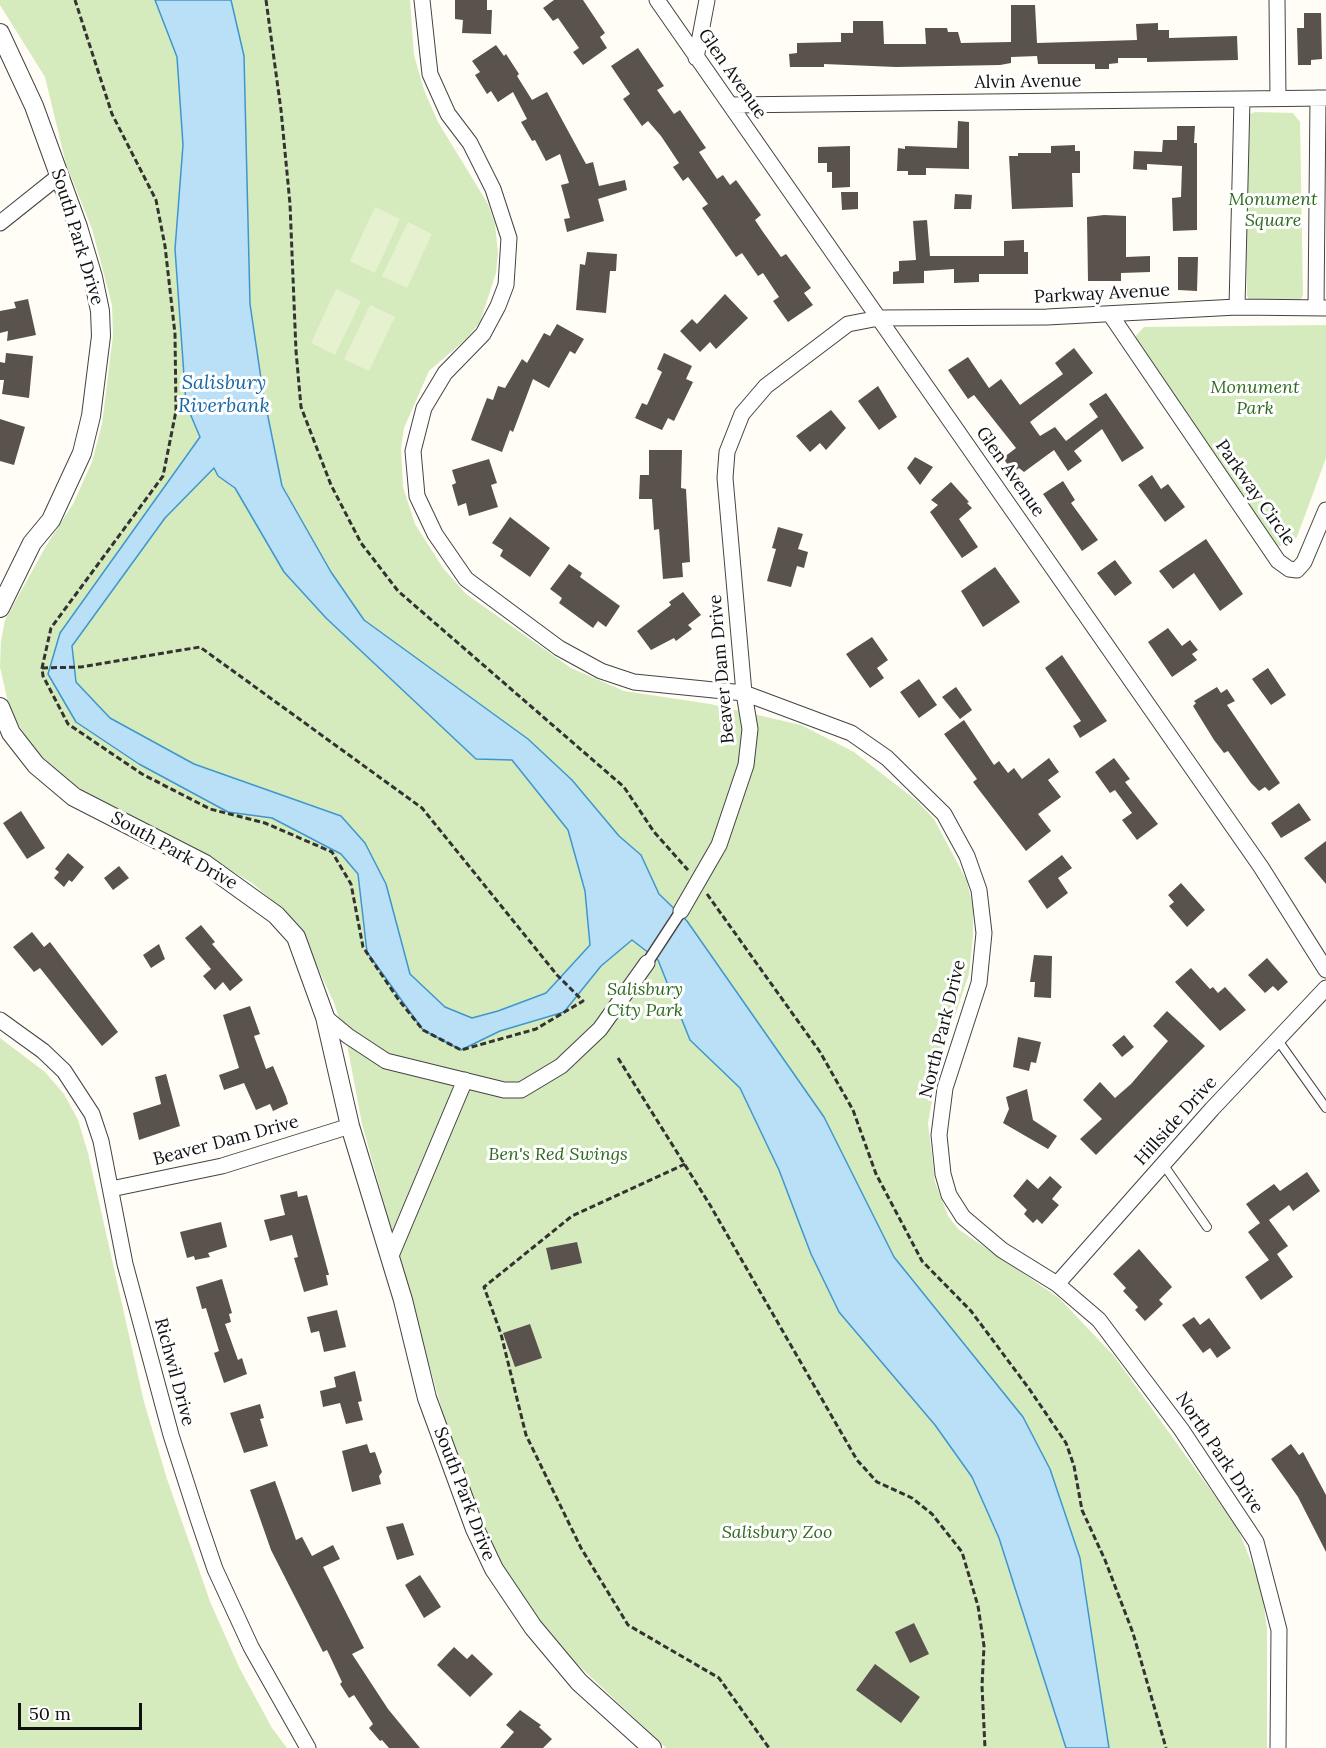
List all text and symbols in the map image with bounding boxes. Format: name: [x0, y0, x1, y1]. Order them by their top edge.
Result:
street label: Glen Avenue: [693, 25, 771, 123]
street label: Alvin Avenue: [974, 70, 1082, 94]
street label: South Park Drive: [46, 166, 108, 308]
park label: Monument Square: [1228, 189, 1318, 232]
street label: Parkway Avenue: [1033, 280, 1171, 308]
water label: Salisbury Riverbank: [178, 371, 270, 418]
park label: Monument Park: [1210, 377, 1300, 420]
street label: Glen Avenue: [971, 423, 1049, 521]
street label: Parkway Circle: [1210, 436, 1300, 550]
street label: Beaver Dam Drive: [705, 593, 739, 745]
street label: South Park Drive: [107, 807, 241, 895]
street label: North Park Drive: [915, 958, 971, 1100]
park label: Salisbury City Park: [607, 979, 683, 1022]
street label: Hillside Drive: [1130, 1072, 1222, 1170]
street label: Beaver Dam Drive: [151, 1111, 301, 1171]
park label: Ben's Red Swings: [488, 1144, 628, 1166]
street label: Richwil Drive: [149, 1316, 199, 1428]
street label: North Park Drive: [1170, 1388, 1268, 1518]
street label: South Park Drive: [429, 1424, 499, 1564]
park label: Salisbury Zoo: [722, 1522, 832, 1544]
scale bar: [21, 1691, 146, 1729]
text: 50 m: [29, 1702, 71, 1725]

